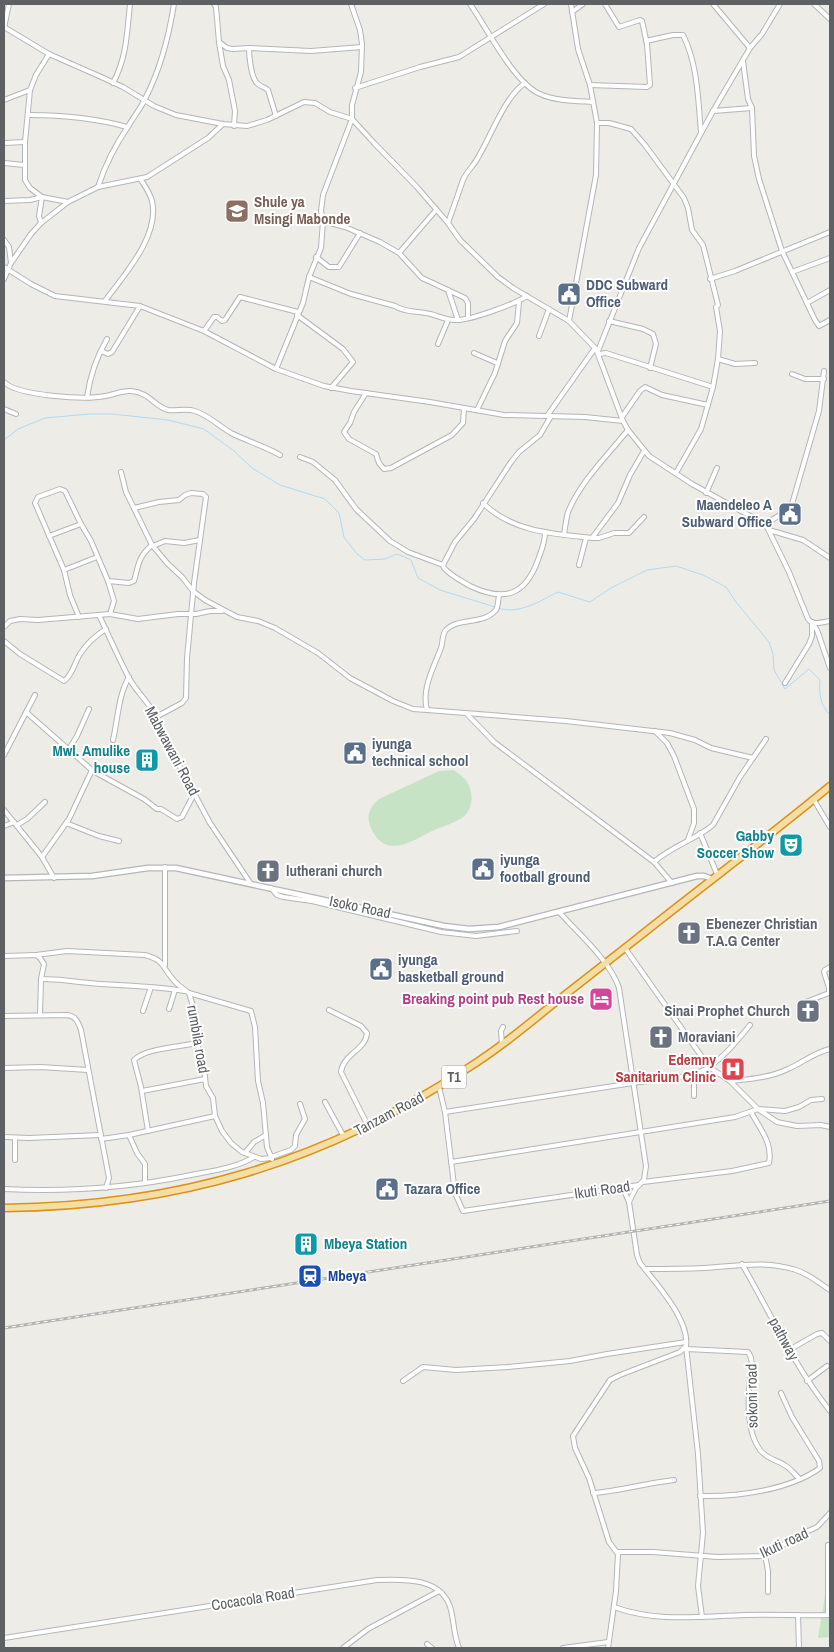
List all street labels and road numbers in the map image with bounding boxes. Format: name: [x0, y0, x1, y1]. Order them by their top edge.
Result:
street label: Mabwawani Road: [140, 702, 205, 799]
street label: Isoko Road: [327, 890, 393, 923]
street label: rumbila road: [182, 1003, 215, 1075]
road number: T1: [442, 1066, 466, 1088]
street label: Tanzam Road: [350, 1086, 427, 1141]
street label: Ikuti Road: [573, 1175, 631, 1204]
street label: pathway: [764, 1314, 805, 1365]
street label: sokoni road: [740, 1364, 763, 1428]
street label: Ikuti road: [756, 1522, 811, 1563]
street label: Cocacola Road: [210, 1582, 296, 1615]

